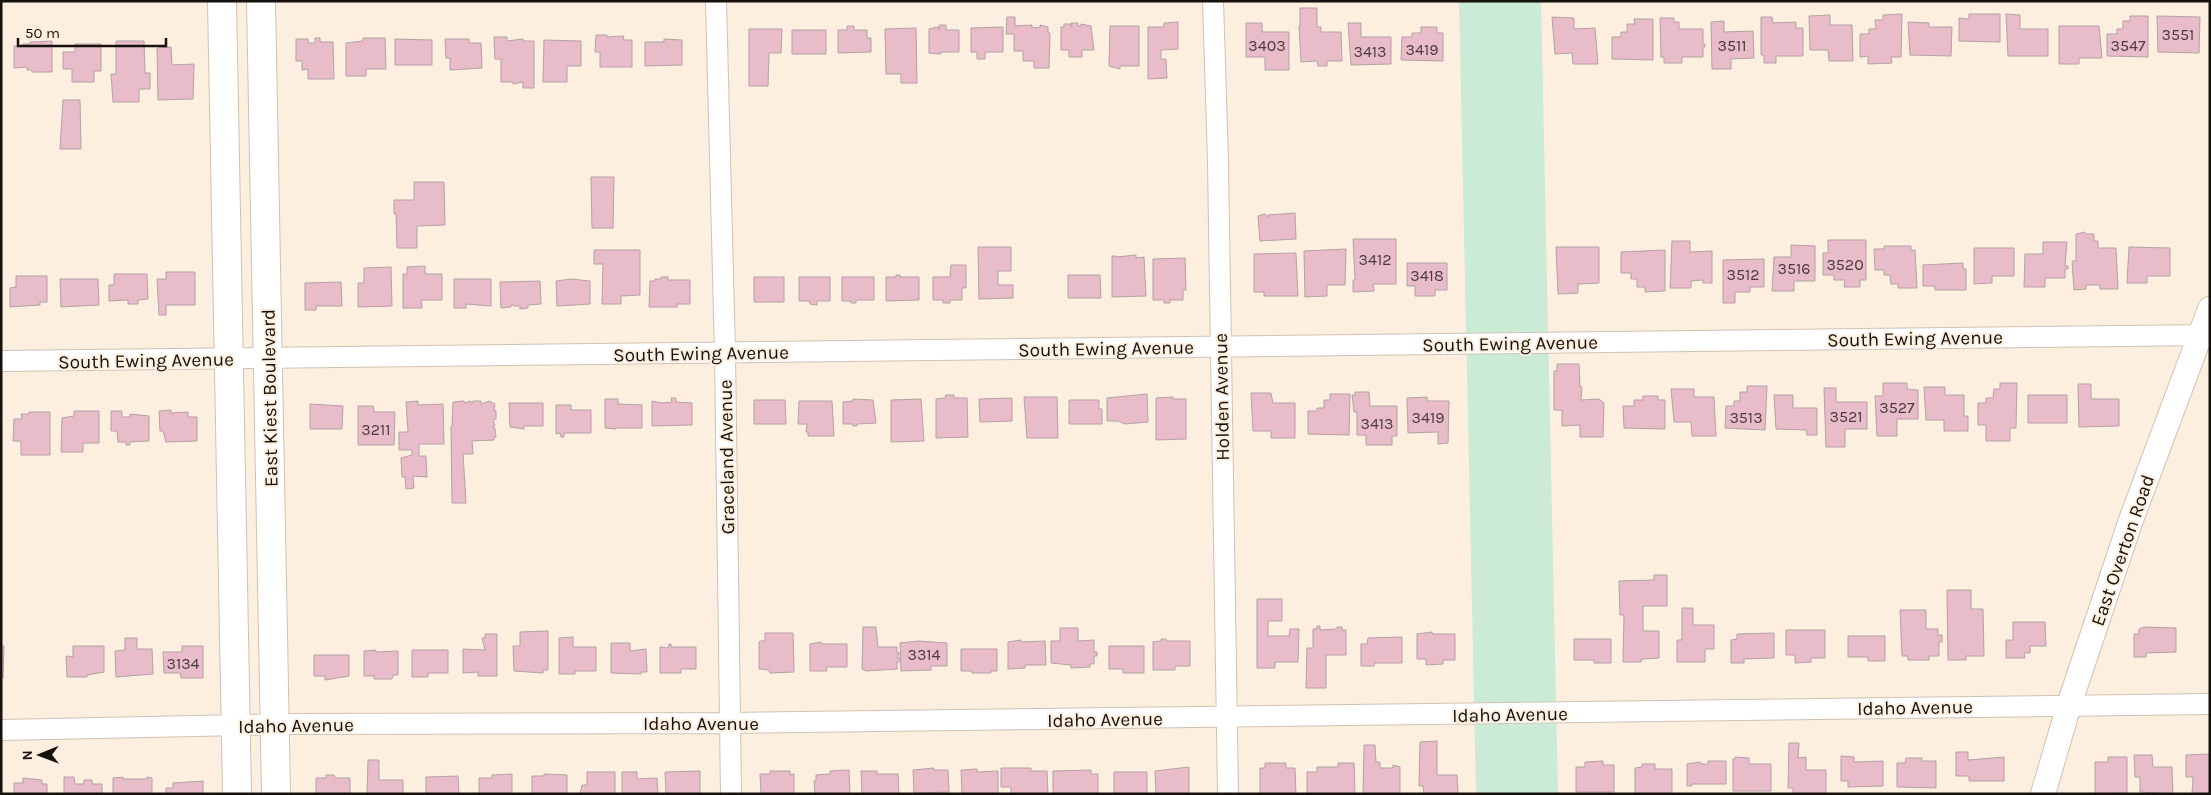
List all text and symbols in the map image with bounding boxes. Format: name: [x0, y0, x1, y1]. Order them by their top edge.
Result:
scale bar: [18, 15, 165, 47]
text: 50 m: [25, 24, 60, 42]
house number: 3551: [2162, 25, 2194, 44]
house number: 3403: [1248, 36, 1286, 55]
house number: 3511: [1717, 36, 1747, 55]
house number: 3547: [2111, 36, 2146, 55]
house number: 3419: [1406, 40, 1438, 59]
house number: 3413: [1353, 42, 1387, 61]
house number: 3412: [1359, 250, 1391, 269]
house number: 3520: [1826, 255, 1864, 274]
house number: 3516: [1778, 259, 1810, 278]
house number: 3512: [1726, 265, 1760, 284]
house number: 3418: [1410, 266, 1444, 285]
street label: East Kiest Boulevard: [257, 309, 283, 487]
street label: South Ewing Avenue: [1827, 326, 2003, 352]
street label: South Ewing Avenue: [1422, 331, 1598, 357]
street label: Holden Avenue: [1210, 333, 1234, 461]
street label: South Ewing Avenue: [1018, 336, 1194, 362]
street label: South Ewing Avenue: [613, 341, 789, 367]
street label: South Ewing Avenue: [58, 348, 234, 374]
street label: Graceland Avenue: [715, 379, 739, 534]
house number: 3527: [1879, 398, 1915, 417]
house number: 3521: [1829, 407, 1863, 426]
house number: 3419: [1412, 408, 1444, 427]
house number: 3513: [1729, 408, 1763, 427]
house number: 3413: [1360, 414, 1394, 433]
house number: 3211: [361, 420, 391, 439]
street label: East Overton Road: [2087, 472, 2159, 629]
house number: 3314: [907, 645, 941, 664]
house number: 3134: [166, 654, 200, 673]
street label: Idaho Avenue: [1857, 696, 1973, 720]
street label: Idaho Avenue: [1452, 703, 1568, 727]
street label: Idaho Avenue: [1047, 708, 1163, 732]
street label: Idaho Avenue: [643, 713, 759, 735]
street label: Idaho Avenue: [238, 714, 354, 738]
north arrow: [15, 730, 65, 780]
text: N: [19, 750, 36, 760]

